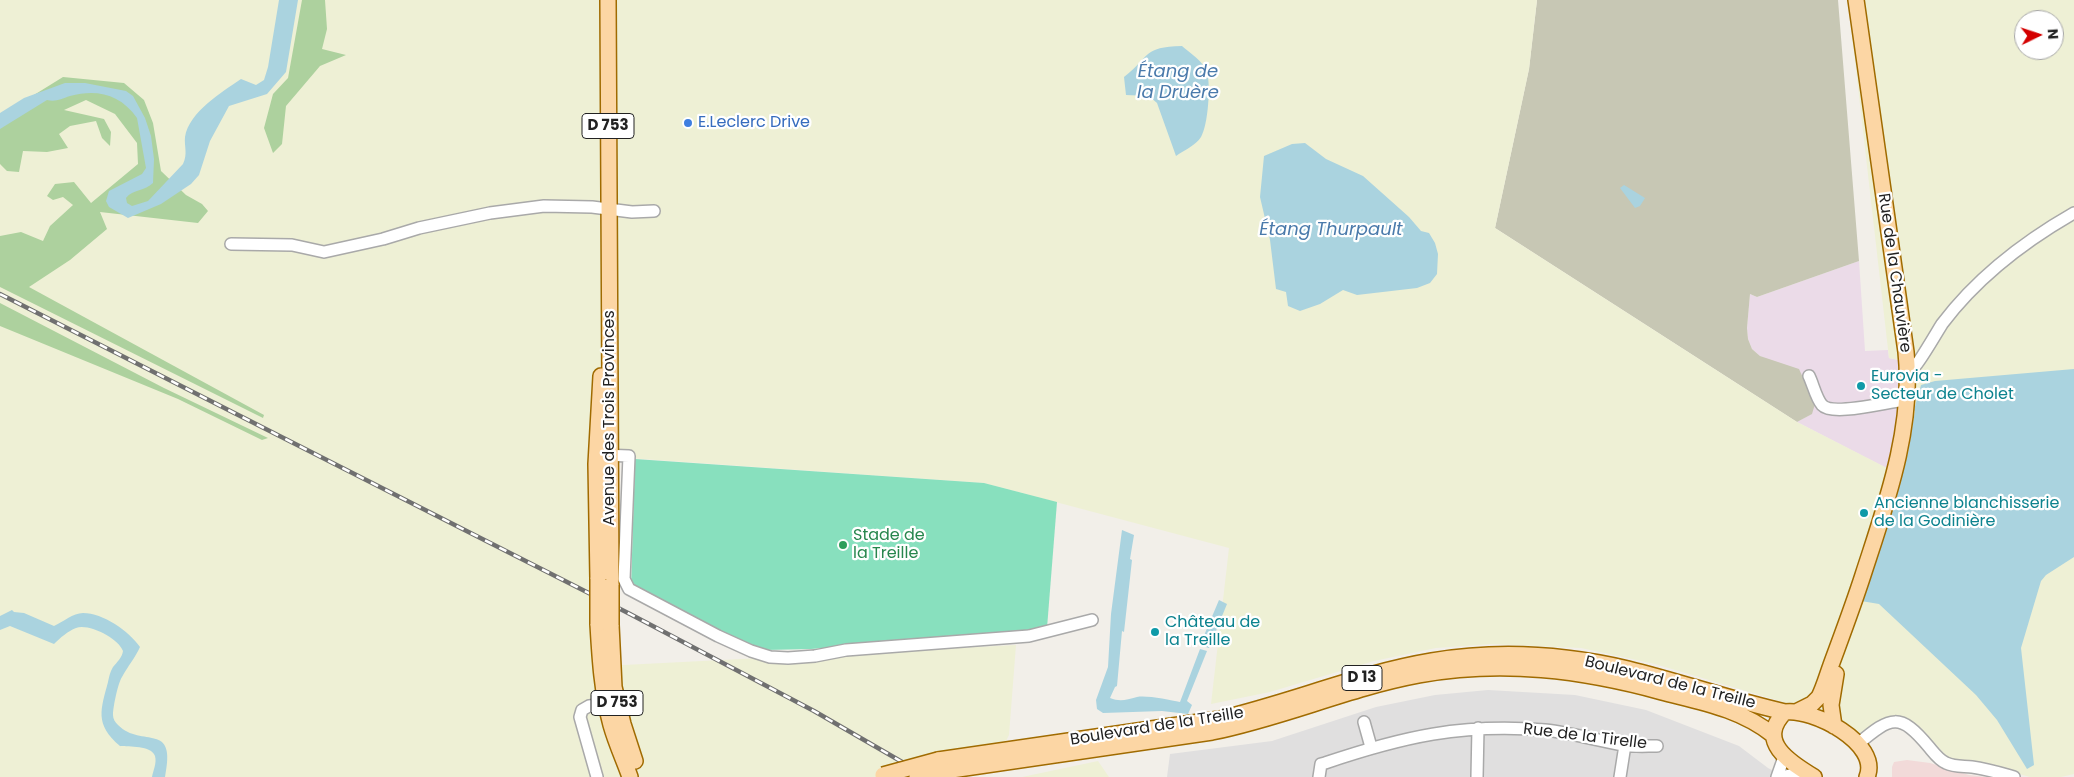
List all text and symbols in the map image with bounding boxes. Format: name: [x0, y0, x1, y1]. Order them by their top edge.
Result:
north arrow: [2014, 10, 2064, 60]
text: N: [2043, 28, 2063, 40]
water label: Étang de la Druère: [1137, 61, 1219, 104]
place label: E.Leclerc Drive: [698, 113, 810, 133]
road number: D 753: [582, 114, 634, 138]
marker: E.Leclerc Drive: [682, 117, 694, 129]
street label: Rue de la Chauvière: [1873, 192, 1915, 354]
water label: Étang Thurpault: [1259, 219, 1403, 241]
street label: Avenue des Trois Provinces: [600, 310, 620, 526]
place label: Eurovia - Secteur de Cholet: [1871, 367, 2014, 405]
marker: Eurovia - Secteur de Cholet: [1855, 380, 1867, 392]
place label: Ancienne blanchisserie de la Godinière: [1874, 494, 2059, 532]
marker: Ancienne blanchisserie de la Godinière: [1858, 507, 1870, 519]
place label: Stade de la Treille: [853, 526, 925, 564]
marker: Stade de la Treille: [837, 539, 849, 551]
place label: Château de la Treille: [1165, 613, 1260, 651]
marker: Château de la Treille: [1149, 626, 1161, 638]
street label: Boulevard de la Treille: [1583, 652, 1757, 714]
road number: D 13: [1342, 666, 1382, 690]
road number: D 753: [591, 690, 643, 716]
street label: Boulevard de la Treille: [1069, 704, 1245, 750]
street label: Rue de la Tirelle: [1522, 720, 1648, 754]

